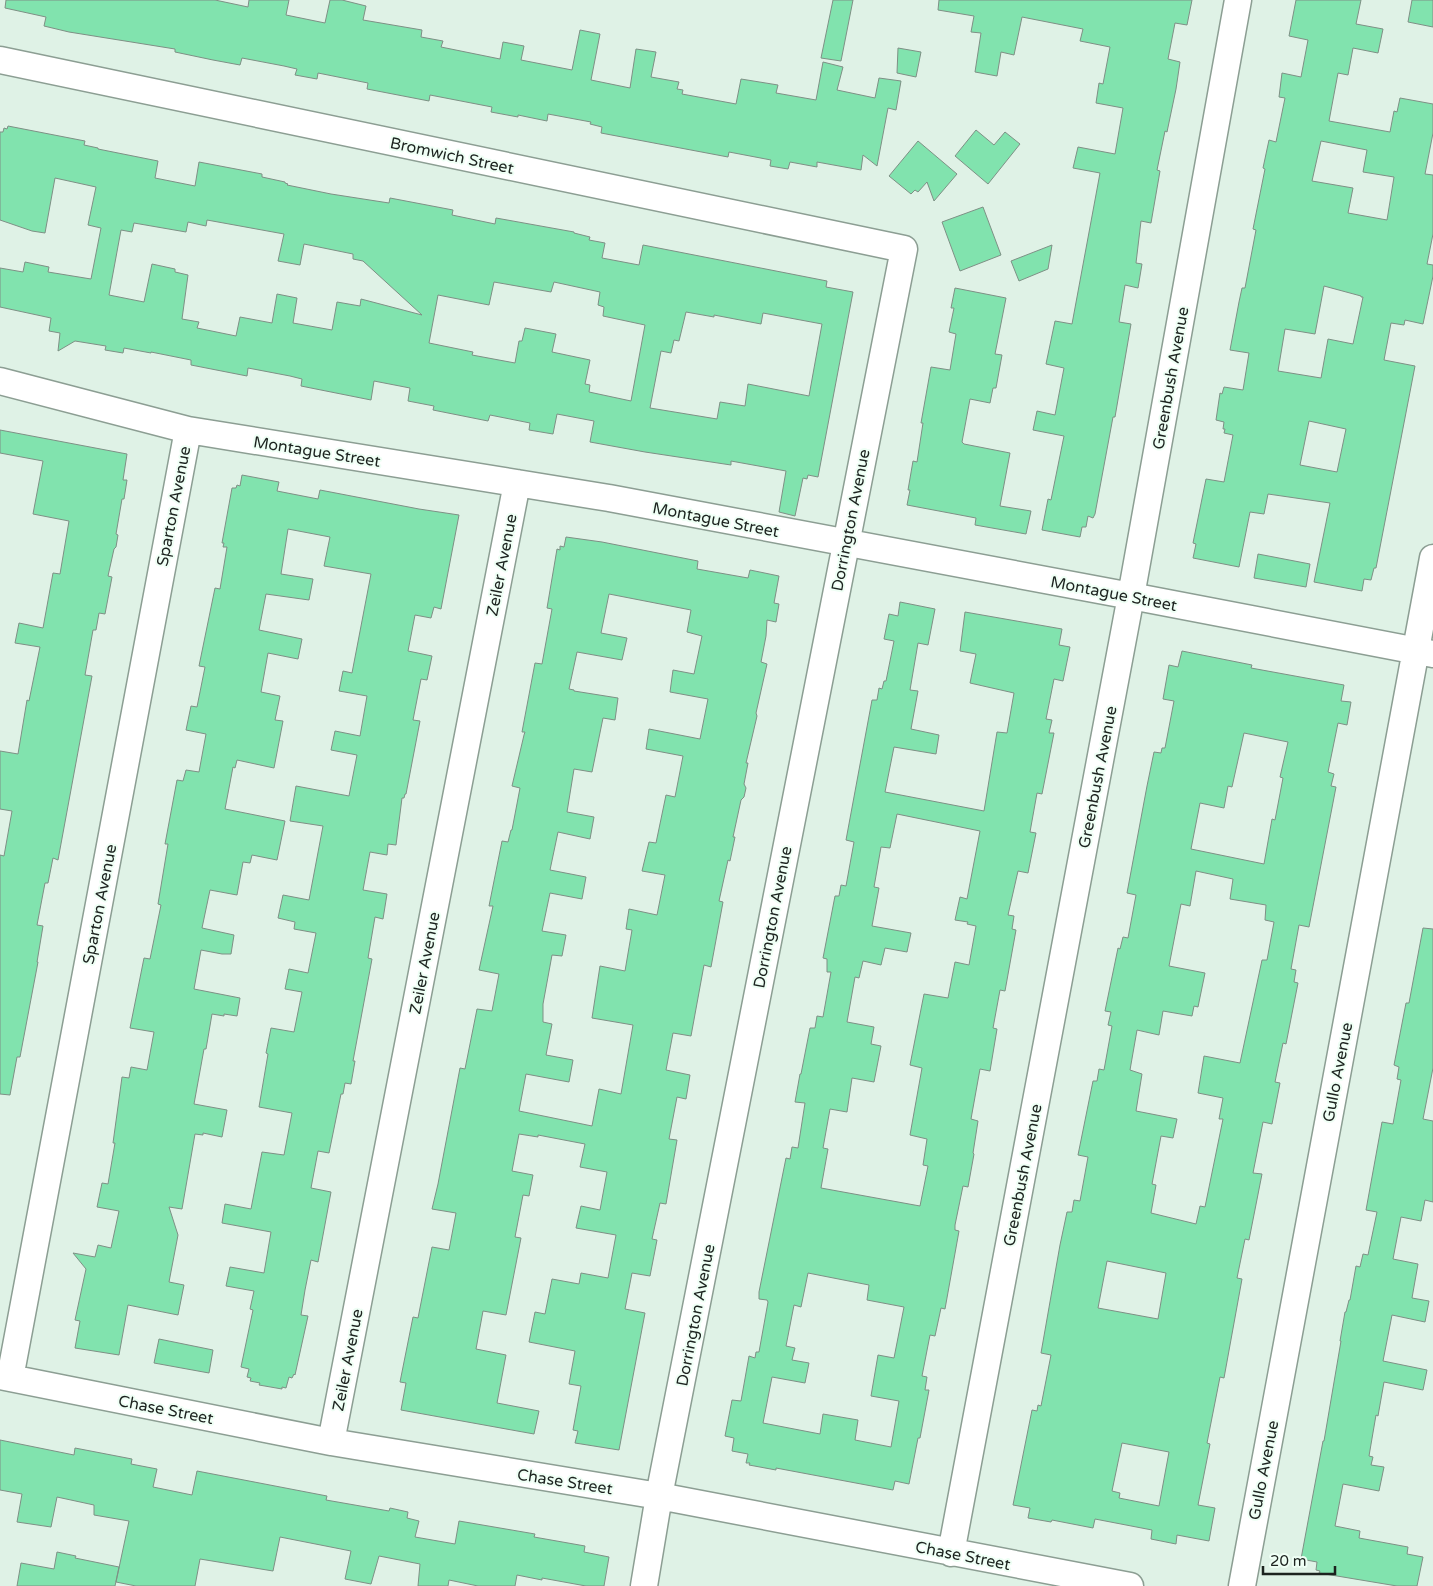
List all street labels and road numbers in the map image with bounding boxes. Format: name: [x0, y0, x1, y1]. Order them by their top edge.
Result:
street label: Bromwich Street: [388, 133, 515, 179]
street label: Greenbush Avenue: [1149, 305, 1193, 451]
street label: Montague Street: [252, 432, 382, 472]
street label: Sparton Avenue: [153, 444, 195, 568]
street label: Dorrington Avenue: [827, 447, 875, 593]
street label: Montague Street: [651, 498, 781, 542]
street label: Zeiler Avenue: [482, 512, 522, 618]
street label: Montague Street: [1049, 572, 1179, 616]
street label: Greenbush Avenue: [1074, 704, 1122, 850]
street label: Sparton Avenue: [79, 842, 121, 966]
street label: Dorrington Avenue: [749, 844, 797, 990]
street label: Zeiler Avenue: [405, 910, 445, 1016]
street label: Gullo Avenue: [1319, 1021, 1357, 1124]
street label: Greenbush Avenue: [999, 1102, 1047, 1248]
street label: Dorrington Avenue: [672, 1242, 720, 1388]
street label: Zeiler Avenue: [328, 1307, 368, 1413]
street label: Chase Street: [117, 1391, 215, 1429]
street label: Gullo Avenue: [1245, 1419, 1283, 1522]
street label: Chase Street: [516, 1465, 614, 1499]
street label: Chase Street: [914, 1537, 1012, 1575]

